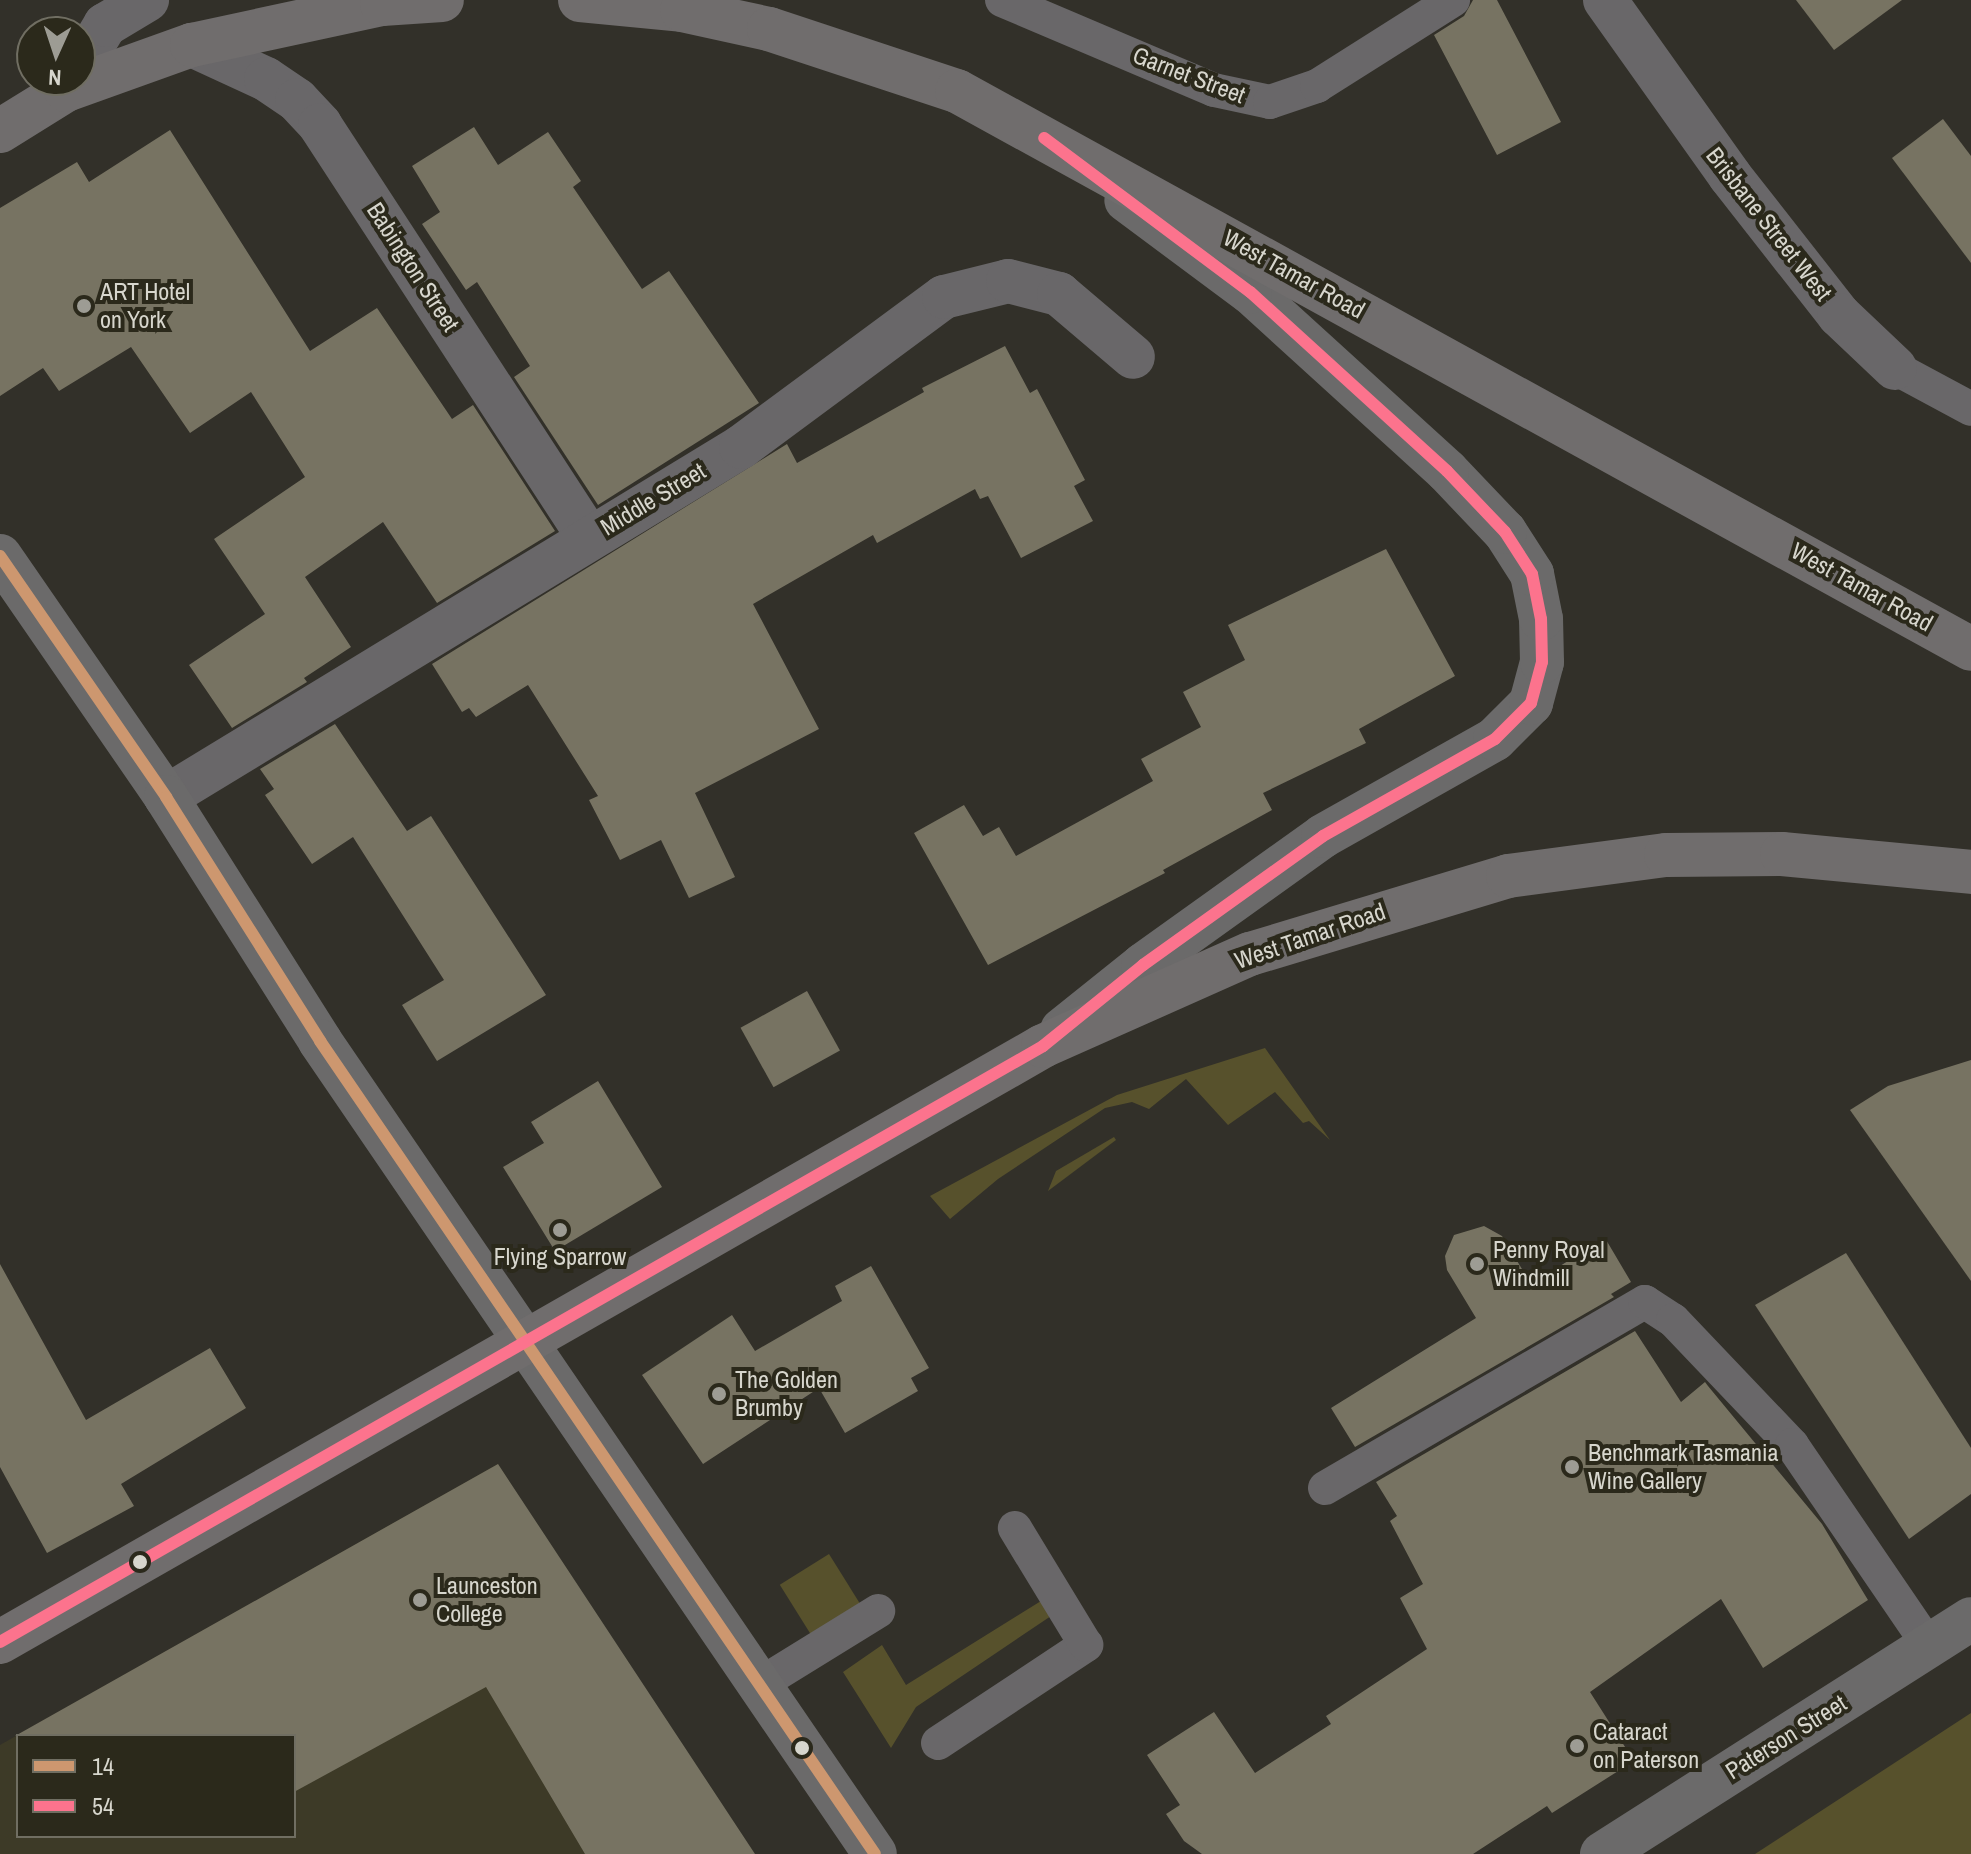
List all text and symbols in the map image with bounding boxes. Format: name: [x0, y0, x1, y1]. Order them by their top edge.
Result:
north arrow: [16, 16, 96, 96]
street label: Garnet Street: [1129, 40, 1249, 110]
text: N: [48, 63, 62, 93]
street label: Brisbane Street West: [1700, 142, 1838, 306]
street label: Babington Street: [361, 197, 465, 337]
street label: West Tamar Road: [1218, 223, 1370, 325]
place label: ART Hotel on York: [100, 278, 190, 334]
marker: ART Hotel on York: [75, 297, 93, 315]
street label: Middle Street: [595, 457, 711, 541]
street label: West Tamar Road: [1786, 536, 1938, 638]
street label: West Tamar Road: [1231, 897, 1389, 975]
marker: Flying Sparrow: [551, 1221, 569, 1239]
place label: Penny Royal Windmill: [1493, 1236, 1605, 1292]
place label: Flying Sparrow: [494, 1243, 626, 1271]
marker: Penny Royal Windmill: [1468, 1255, 1486, 1273]
place label: The Golden Brumby: [735, 1366, 838, 1422]
marker: The Golden Brumby: [710, 1385, 728, 1403]
place label: Benchmark Tasmania Wine Gallery: [1588, 1439, 1779, 1495]
marker: Benchmark Tasmania Wine Gallery: [1563, 1458, 1581, 1476]
unlabelled marker: [132, 1554, 148, 1570]
place label: Launceston College: [436, 1572, 538, 1628]
marker: Launceston College: [411, 1591, 429, 1609]
street label: Paterson Street: [1720, 1689, 1852, 1785]
place label: Cataract on Paterson: [1593, 1718, 1699, 1774]
legend: [16, 1734, 296, 1838]
marker: Cataract on Paterson: [1568, 1737, 1586, 1755]
unlabelled marker: [794, 1740, 810, 1756]
text: 14: [92, 1750, 114, 1782]
text: 54: [92, 1790, 114, 1822]

